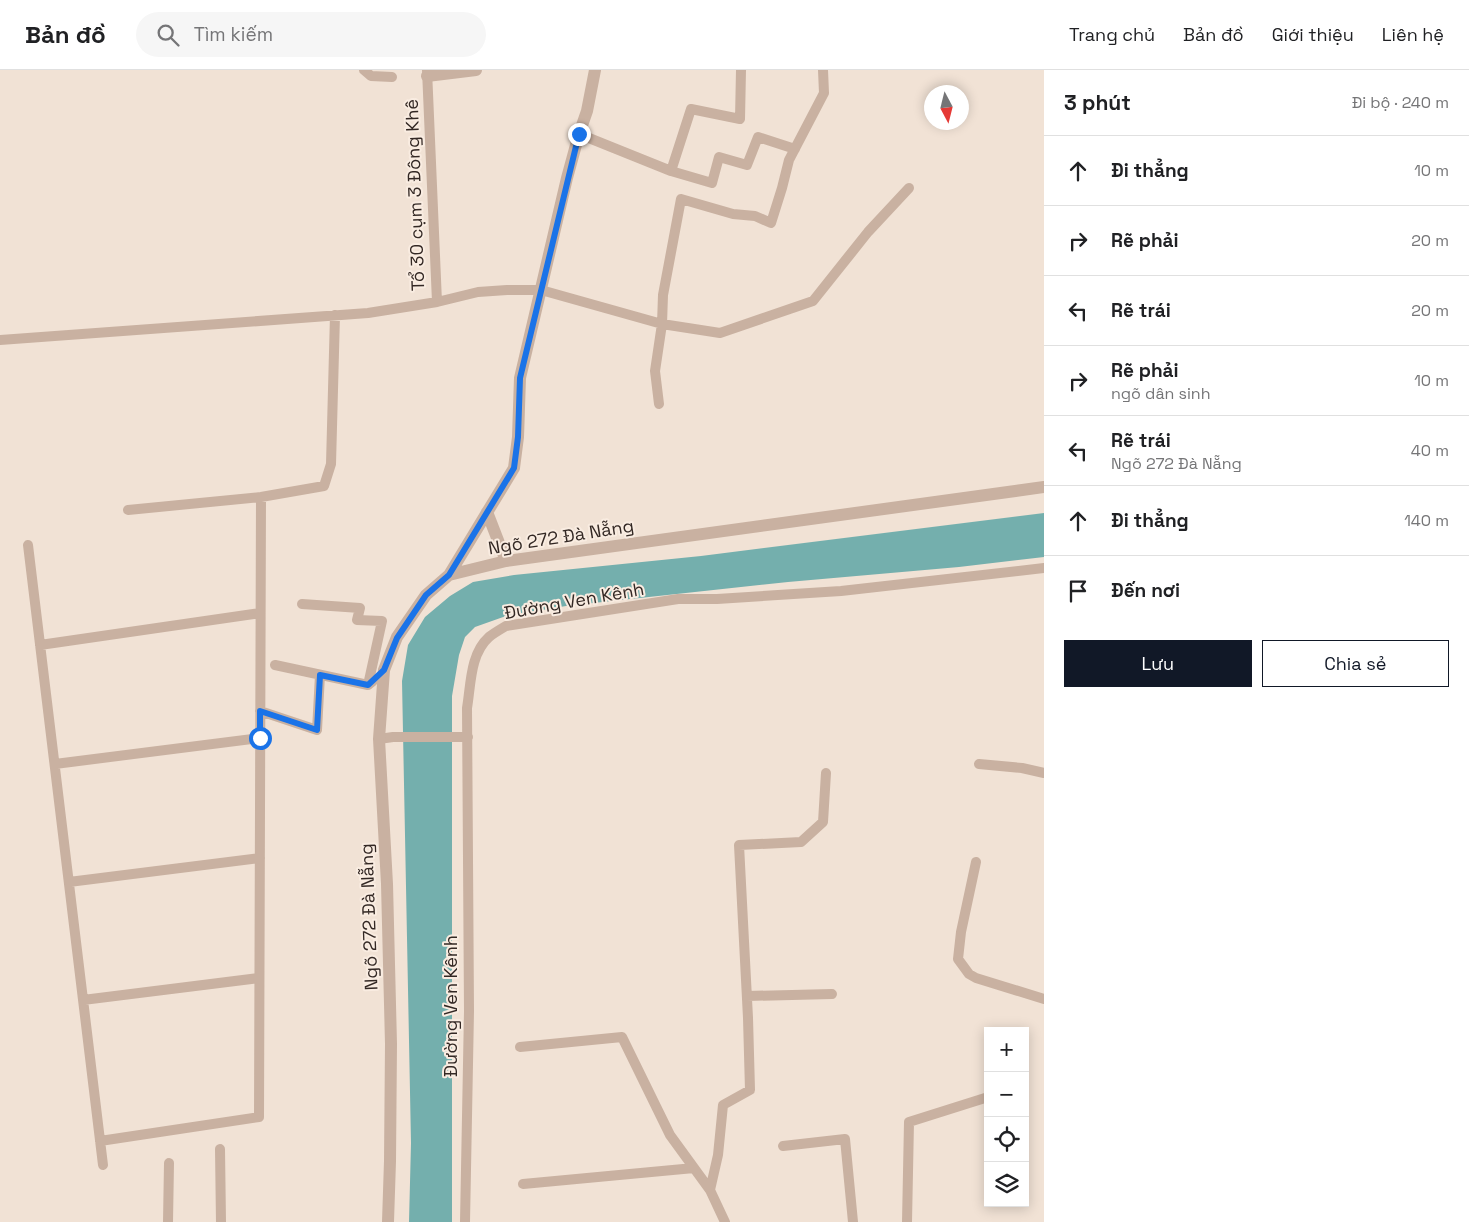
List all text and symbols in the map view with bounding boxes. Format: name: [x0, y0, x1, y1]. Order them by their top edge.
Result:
search box: [136, 12, 486, 57]
text: Bản đồ: [25, 19, 106, 50]
icon: search: [154, 21, 182, 49]
text: Tìm kiếm: [194, 22, 273, 47]
text: Trang chủ: [1069, 23, 1155, 46]
text: Bản đồ: [1183, 23, 1244, 46]
text: Giới thiệu: [1272, 23, 1354, 46]
text: Liên hệ: [1382, 23, 1444, 46]
north arrow: [924, 85, 969, 130]
text: 3 phút: [1064, 89, 1131, 116]
text: Đi bộ · 240 m: [1352, 92, 1449, 113]
street label: Tổ 30 cụm 3 Đông Khê: [400, 99, 429, 291]
route end: [568, 123, 591, 146]
icon: ahead: [1064, 157, 1092, 185]
text: Đi thẳng: [1111, 158, 1189, 183]
text: 10 m: [1414, 160, 1449, 181]
icon: right: [1064, 227, 1092, 255]
text: Rẽ phải: [1111, 228, 1179, 253]
text: 20 m: [1411, 230, 1449, 251]
icon: left: [1064, 297, 1092, 325]
text: Rẽ trái: [1111, 298, 1171, 323]
text: 20 m: [1411, 300, 1449, 321]
text: Rẽ phải: [1111, 358, 1179, 383]
icon: right: [1064, 367, 1092, 395]
text: 10 m: [1414, 370, 1449, 391]
text: ngõ dân sinh: [1111, 383, 1210, 404]
text: Rẽ trái: [1111, 428, 1171, 453]
icon: left: [1064, 437, 1092, 465]
text: 40 m: [1411, 440, 1449, 461]
text: Ngõ 272 Đà Nẵng: [1111, 453, 1242, 474]
icon: ahead: [1064, 507, 1092, 535]
text: Đi thẳng: [1111, 508, 1189, 533]
text: 140 m: [1404, 510, 1449, 531]
street label: Ngõ 272 Đà Nẵng: [486, 514, 635, 559]
street label: Đường Ven Kênh: [502, 577, 646, 624]
icon: arrive: [1064, 577, 1092, 605]
text: Đến nơi: [1111, 578, 1180, 603]
button: Lưu: [1064, 640, 1252, 687]
button: Chia sẻ: [1262, 640, 1449, 687]
route start: [249, 727, 272, 750]
street label: Ngõ 272 Đà Nẵng: [354, 843, 383, 991]
street label: Đường Ven Kênh: [439, 935, 462, 1077]
map controls: [984, 1027, 1029, 1207]
button: +: [984, 1027, 1029, 1072]
button: −: [984, 1072, 1029, 1117]
button: locate: [984, 1117, 1029, 1162]
button: layers: [984, 1162, 1029, 1207]

